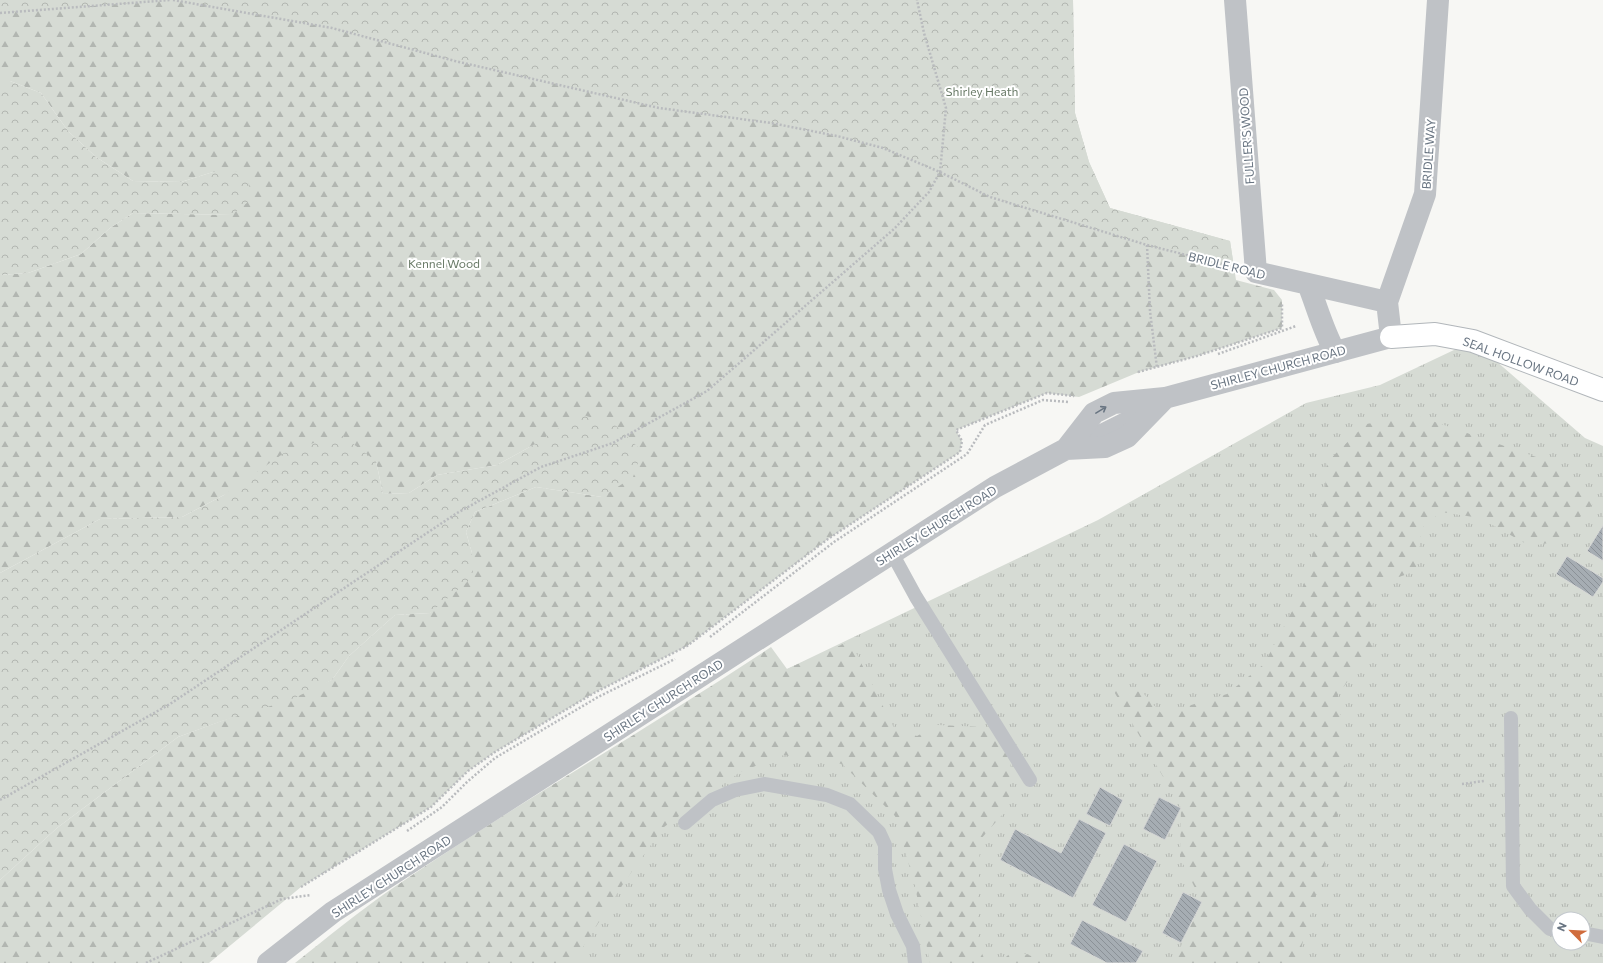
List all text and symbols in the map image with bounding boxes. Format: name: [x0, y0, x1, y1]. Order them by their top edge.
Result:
park label: Shirley Heath: [946, 84, 1018, 98]
street label: FULLER'S WOOD: [1236, 87, 1256, 185]
street label: BRIDLE WAY: [1419, 118, 1437, 190]
street label: BRIDLE ROAD: [1187, 249, 1267, 281]
park label: Kennel Wood: [408, 256, 480, 270]
street label: SEAL HOLLOW ROAD: [1461, 333, 1581, 389]
street label: SHIRLEY CHURCH ROAD: [1209, 342, 1347, 392]
one-way arrow: [1095, 405, 1107, 413]
street label: SHIRLEY CHURCH ROAD: [873, 482, 999, 568]
street label: SHIRLEY CHURCH ROAD: [601, 656, 725, 744]
street label: SHIRLEY CHURCH ROAD: [329, 832, 453, 920]
north arrow: [1551, 911, 1591, 951]
text: N: [1554, 920, 1569, 933]

